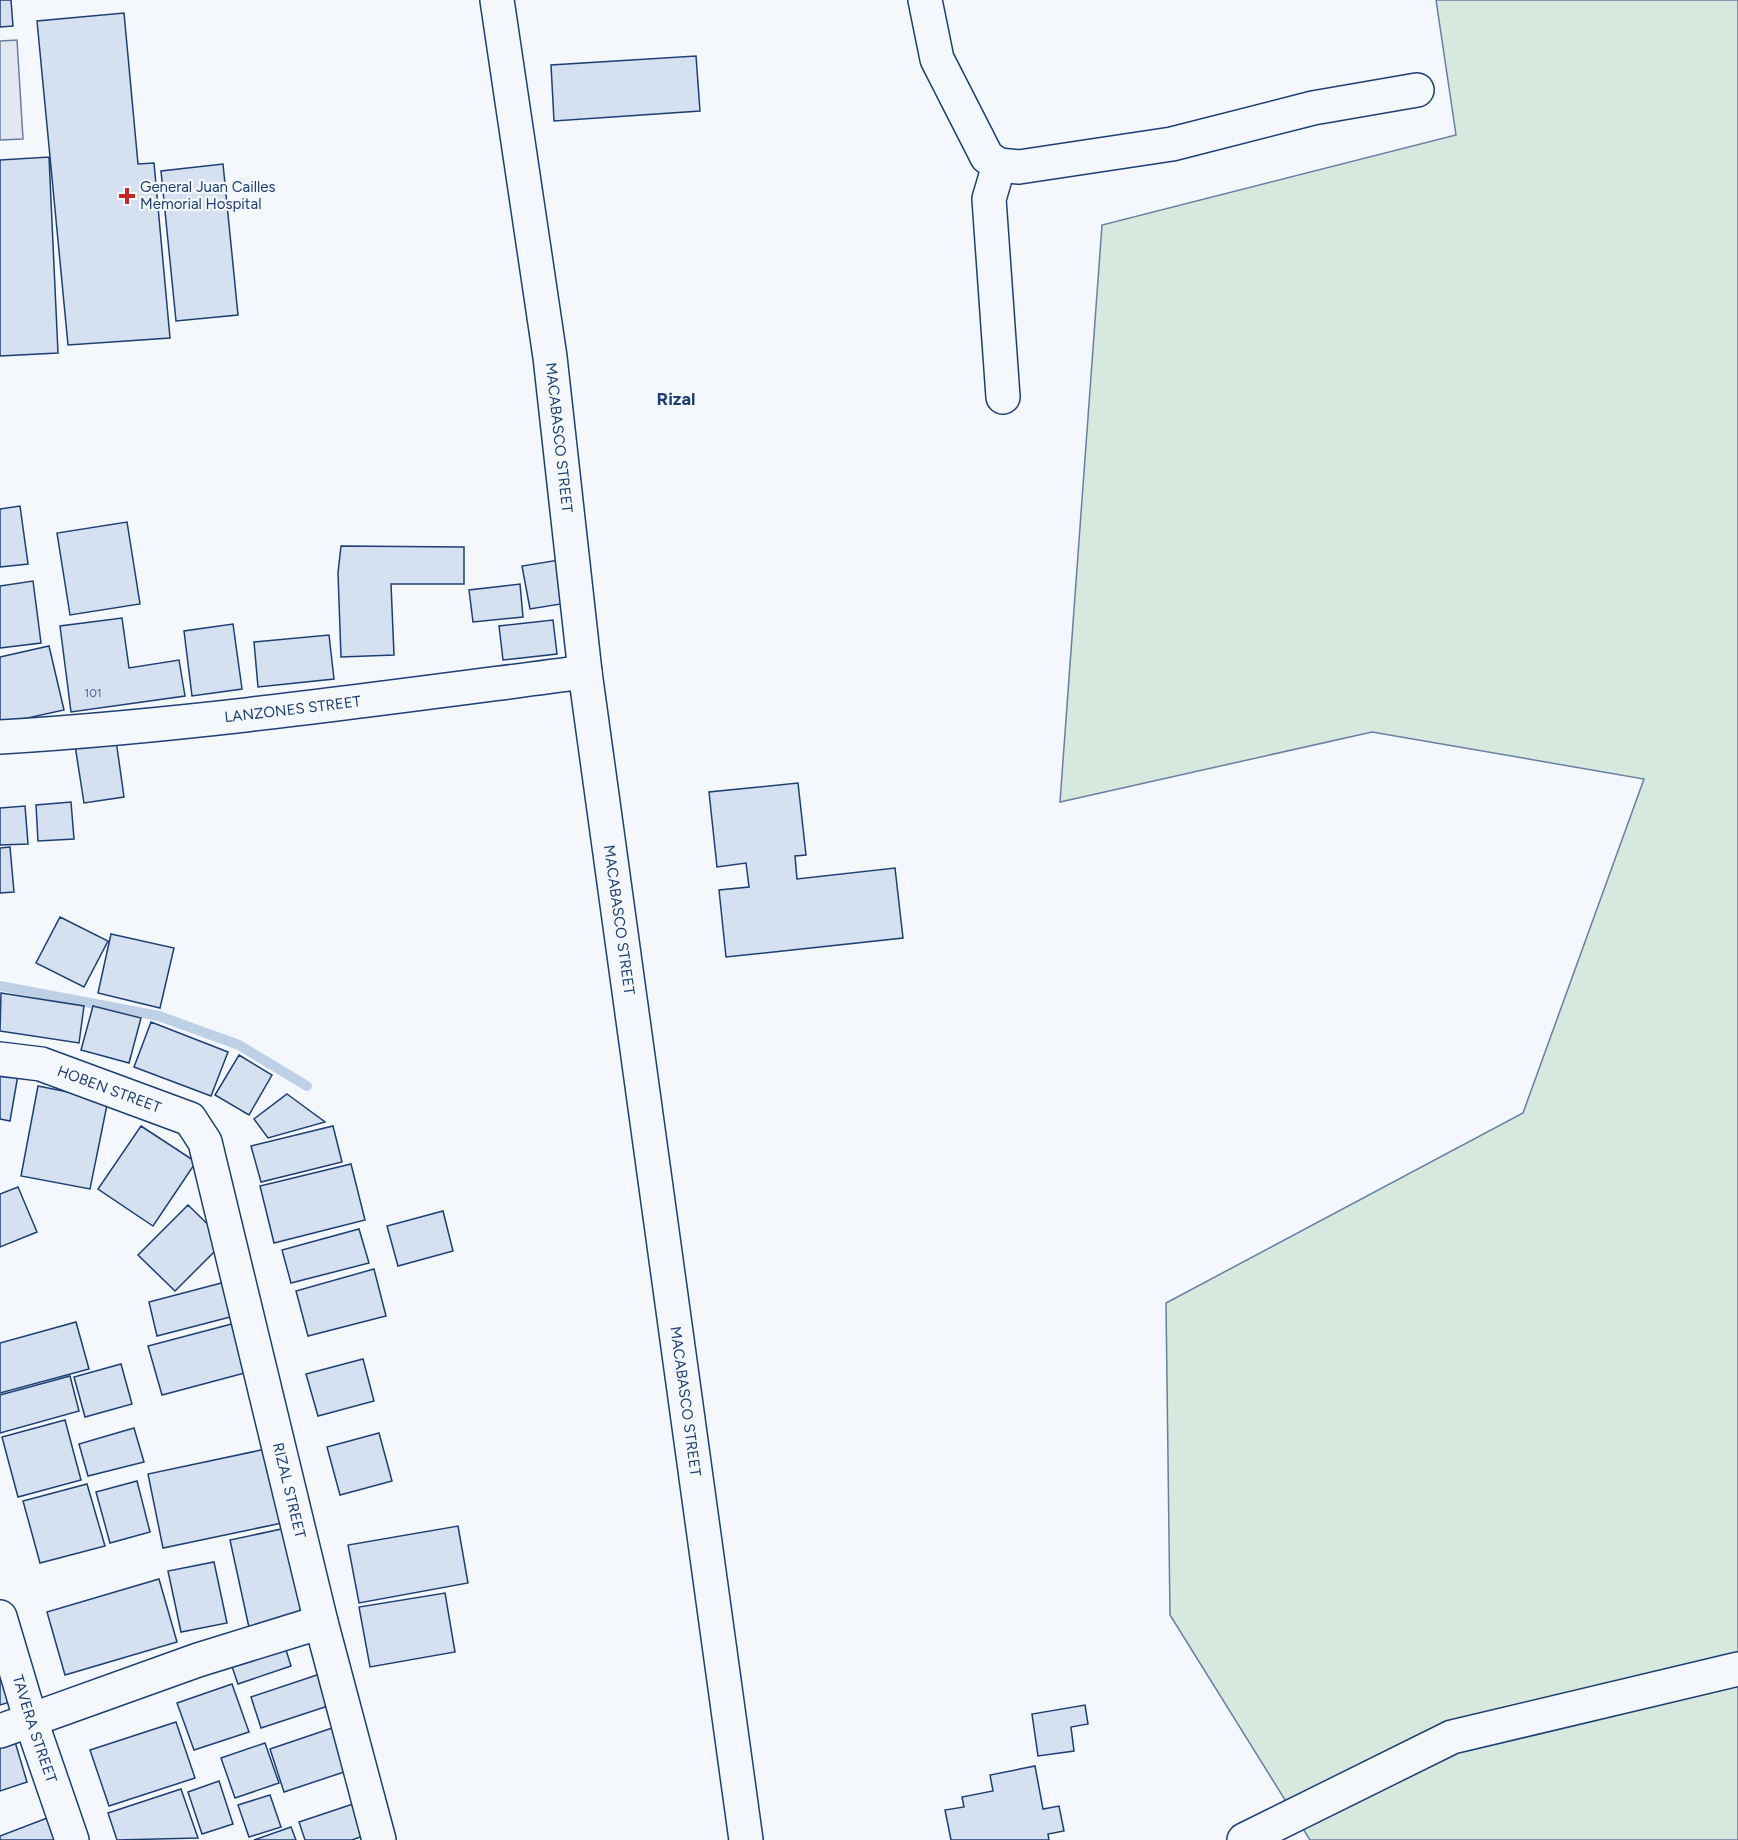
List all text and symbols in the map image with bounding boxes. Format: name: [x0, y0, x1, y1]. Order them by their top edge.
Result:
place label: General Juan Cailles Memorial Hospital: [140, 178, 275, 213]
marker: General Juan Cailles Memorial Hospital: [118, 187, 136, 205]
street label: MACABASCO STREET: [542, 361, 576, 514]
district label: Rizal: [657, 388, 695, 410]
house number: 101: [84, 686, 102, 700]
street label: LANZONES STREET: [223, 692, 363, 726]
street label: MACABASCO STREET: [600, 844, 638, 997]
street label: HOBEN STREET: [55, 1062, 164, 1117]
street label: MACABASCO STREET: [666, 1325, 705, 1478]
street label: RIZAL STREET: [269, 1441, 310, 1541]
street label: TAVERA STREET: [9, 1673, 61, 1786]

